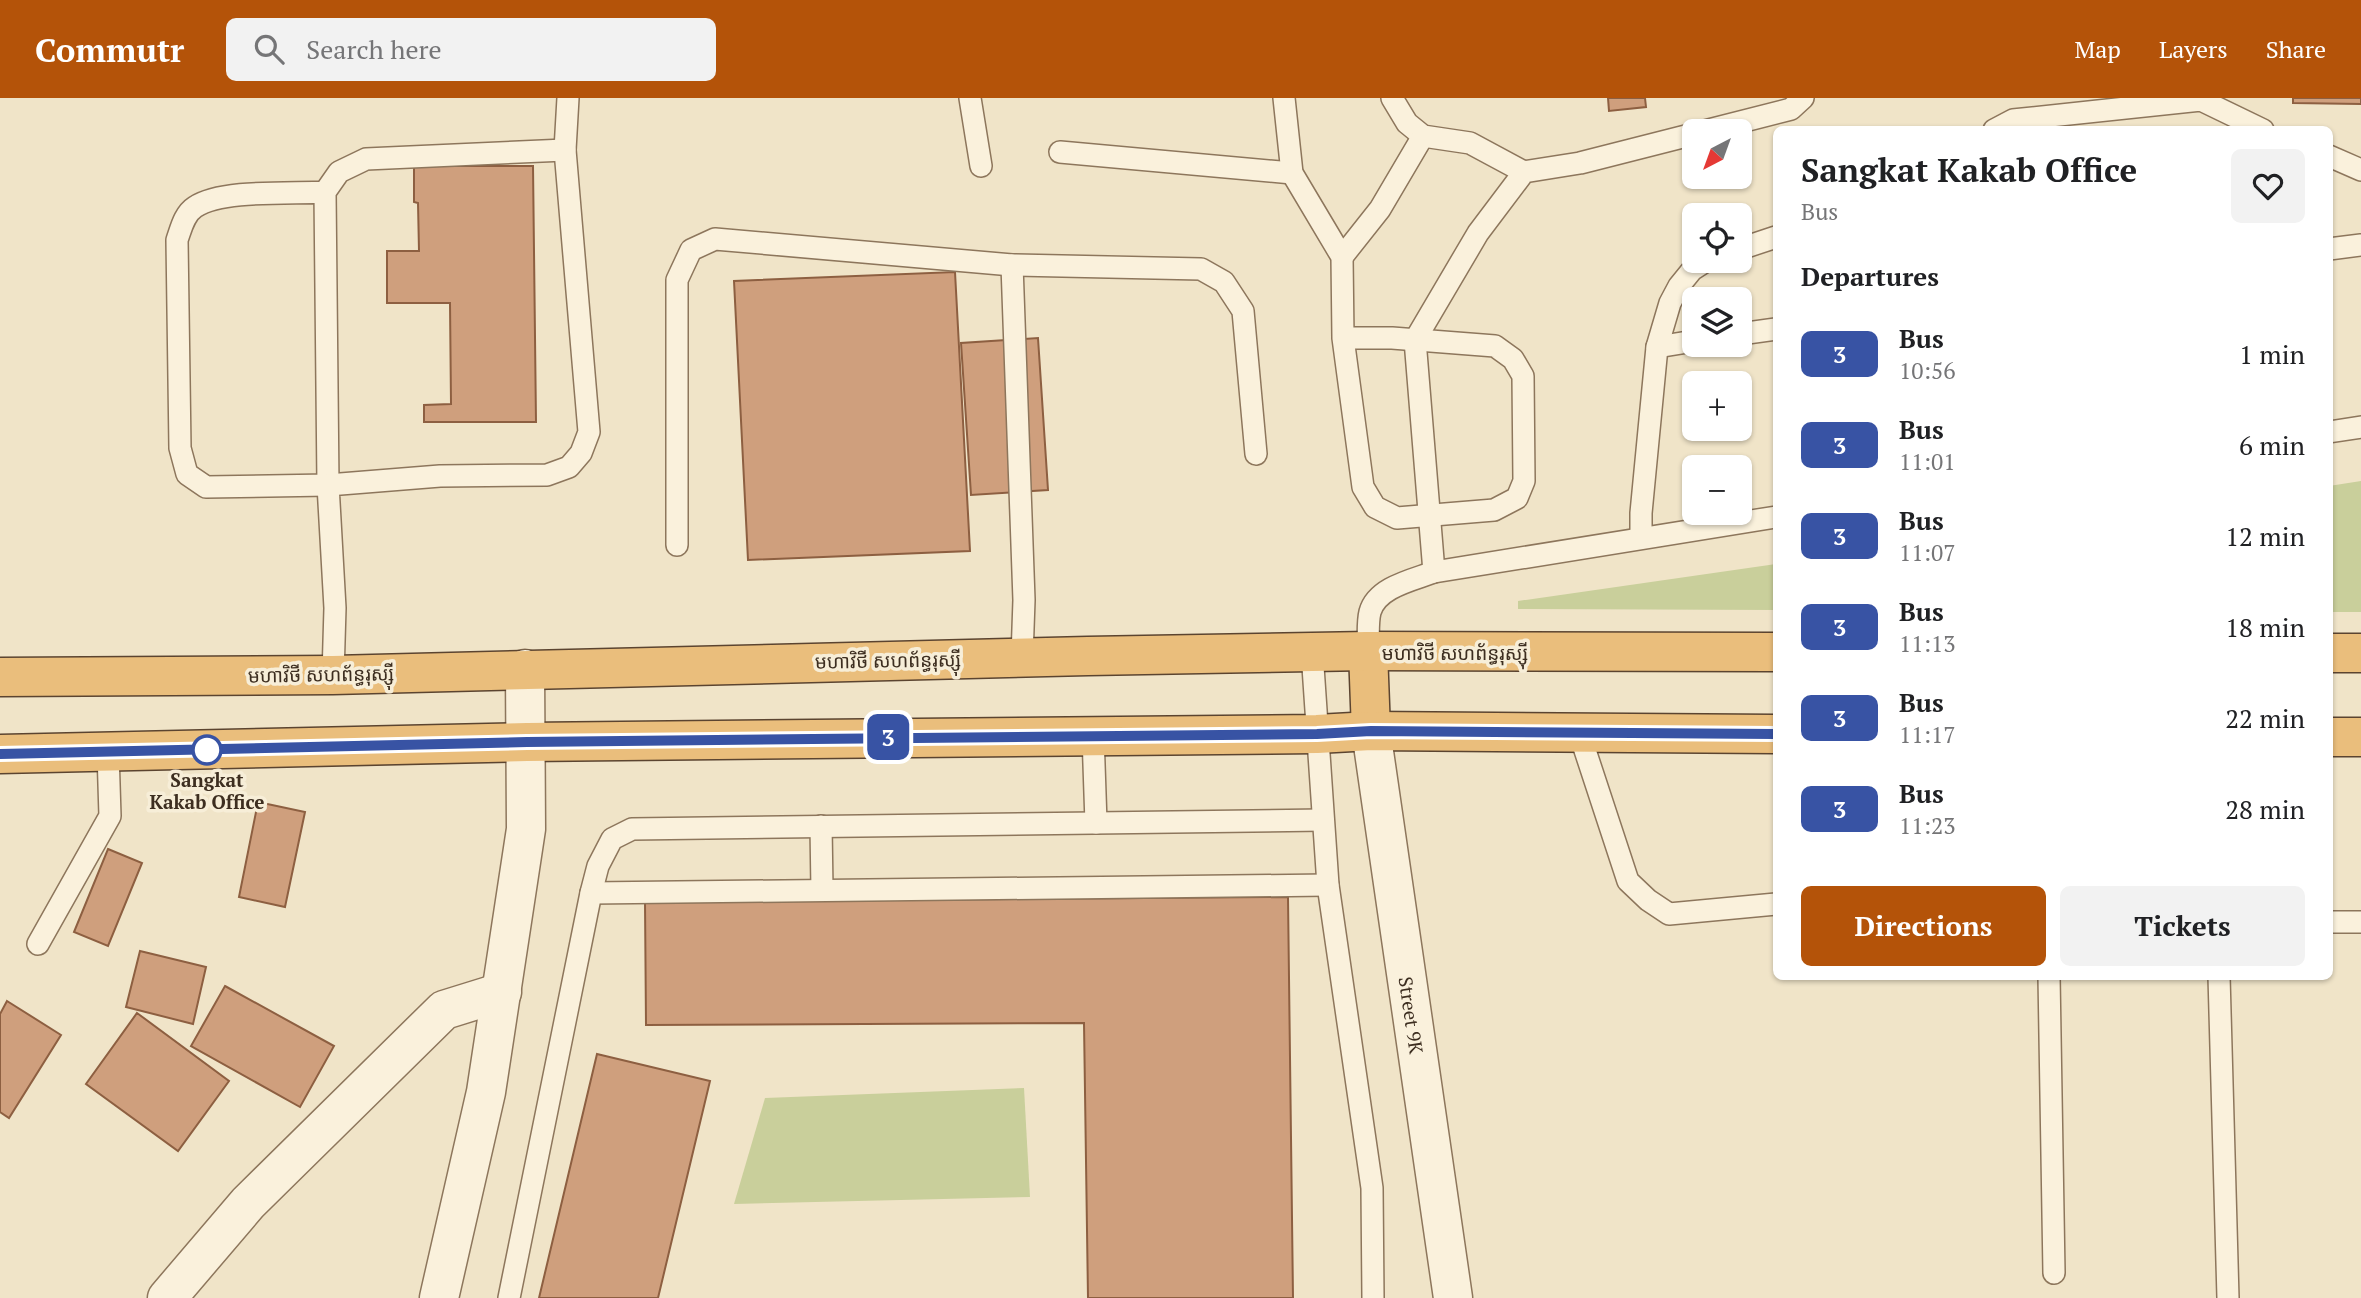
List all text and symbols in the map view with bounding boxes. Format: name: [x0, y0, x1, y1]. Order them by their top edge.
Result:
search box: [226, 18, 716, 81]
text: Commutr: [35, 28, 184, 71]
icon: search: [250, 30, 288, 68]
text: Search here: [306, 32, 442, 66]
text: Map: [2074, 33, 2121, 65]
text: Layers: [2159, 33, 2228, 65]
text: Share: [2266, 33, 2326, 65]
north arrow: [1682, 119, 1752, 189]
map controls: [1682, 119, 1752, 525]
text: Sangkat Kakab Office: [1801, 148, 2137, 191]
button: heart: [2231, 149, 2305, 223]
text: Bus: [1801, 196, 1838, 227]
button: locate: [1682, 203, 1752, 273]
text: Departures: [1801, 259, 1939, 293]
button: layers: [1682, 287, 1752, 357]
text: Bus: [1899, 321, 1944, 355]
text: 1 min: [2239, 337, 2305, 371]
text: 3: [1833, 338, 1846, 370]
text: 10:56: [1899, 355, 1956, 386]
button: +: [1682, 371, 1752, 441]
text: Bus: [1899, 412, 1944, 446]
text: 6 min: [2239, 428, 2305, 462]
text: 3: [1833, 429, 1846, 461]
text: 11:01: [1899, 446, 1956, 477]
button: −: [1682, 455, 1752, 525]
text: Bus: [1899, 503, 1944, 537]
text: 12 min: [2225, 519, 2305, 553]
text: 3: [1833, 520, 1846, 552]
text: 11:07: [1899, 537, 1956, 568]
text: Bus: [1899, 594, 1944, 628]
text: 18 min: [2225, 610, 2305, 644]
text: 3: [1833, 611, 1846, 643]
text: 11:13: [1899, 628, 1956, 659]
street label: មហាវិថី សហព័ន្ធរុស្ស៊ី: [1382, 640, 1528, 670]
street label: មហាវិថី សហព័ន្ធរុស្ស៊ី: [815, 646, 961, 680]
street label: មហាវិថី សហព័ន្ធរុស្ស៊ី: [248, 660, 394, 694]
text: Bus: [1899, 685, 1944, 719]
text: 22 min: [2225, 701, 2305, 735]
text: 3: [1833, 702, 1846, 734]
line badge: 3: [865, 714, 911, 760]
text: 11:17: [1899, 719, 1956, 750]
text: 3: [881, 721, 895, 753]
marker: Sangkat Kakab Office: [192, 735, 222, 765]
place label: Sangkat Kakab Office: [149, 767, 265, 814]
text: Bus: [1899, 776, 1944, 810]
text: 28 min: [2225, 792, 2305, 826]
text: 3: [1833, 793, 1846, 825]
text: 11:23: [1899, 810, 1956, 841]
button: Directions: [1801, 886, 2046, 966]
button: Tickets: [2060, 886, 2305, 966]
street label: Street 9K: [1394, 975, 1430, 1056]

